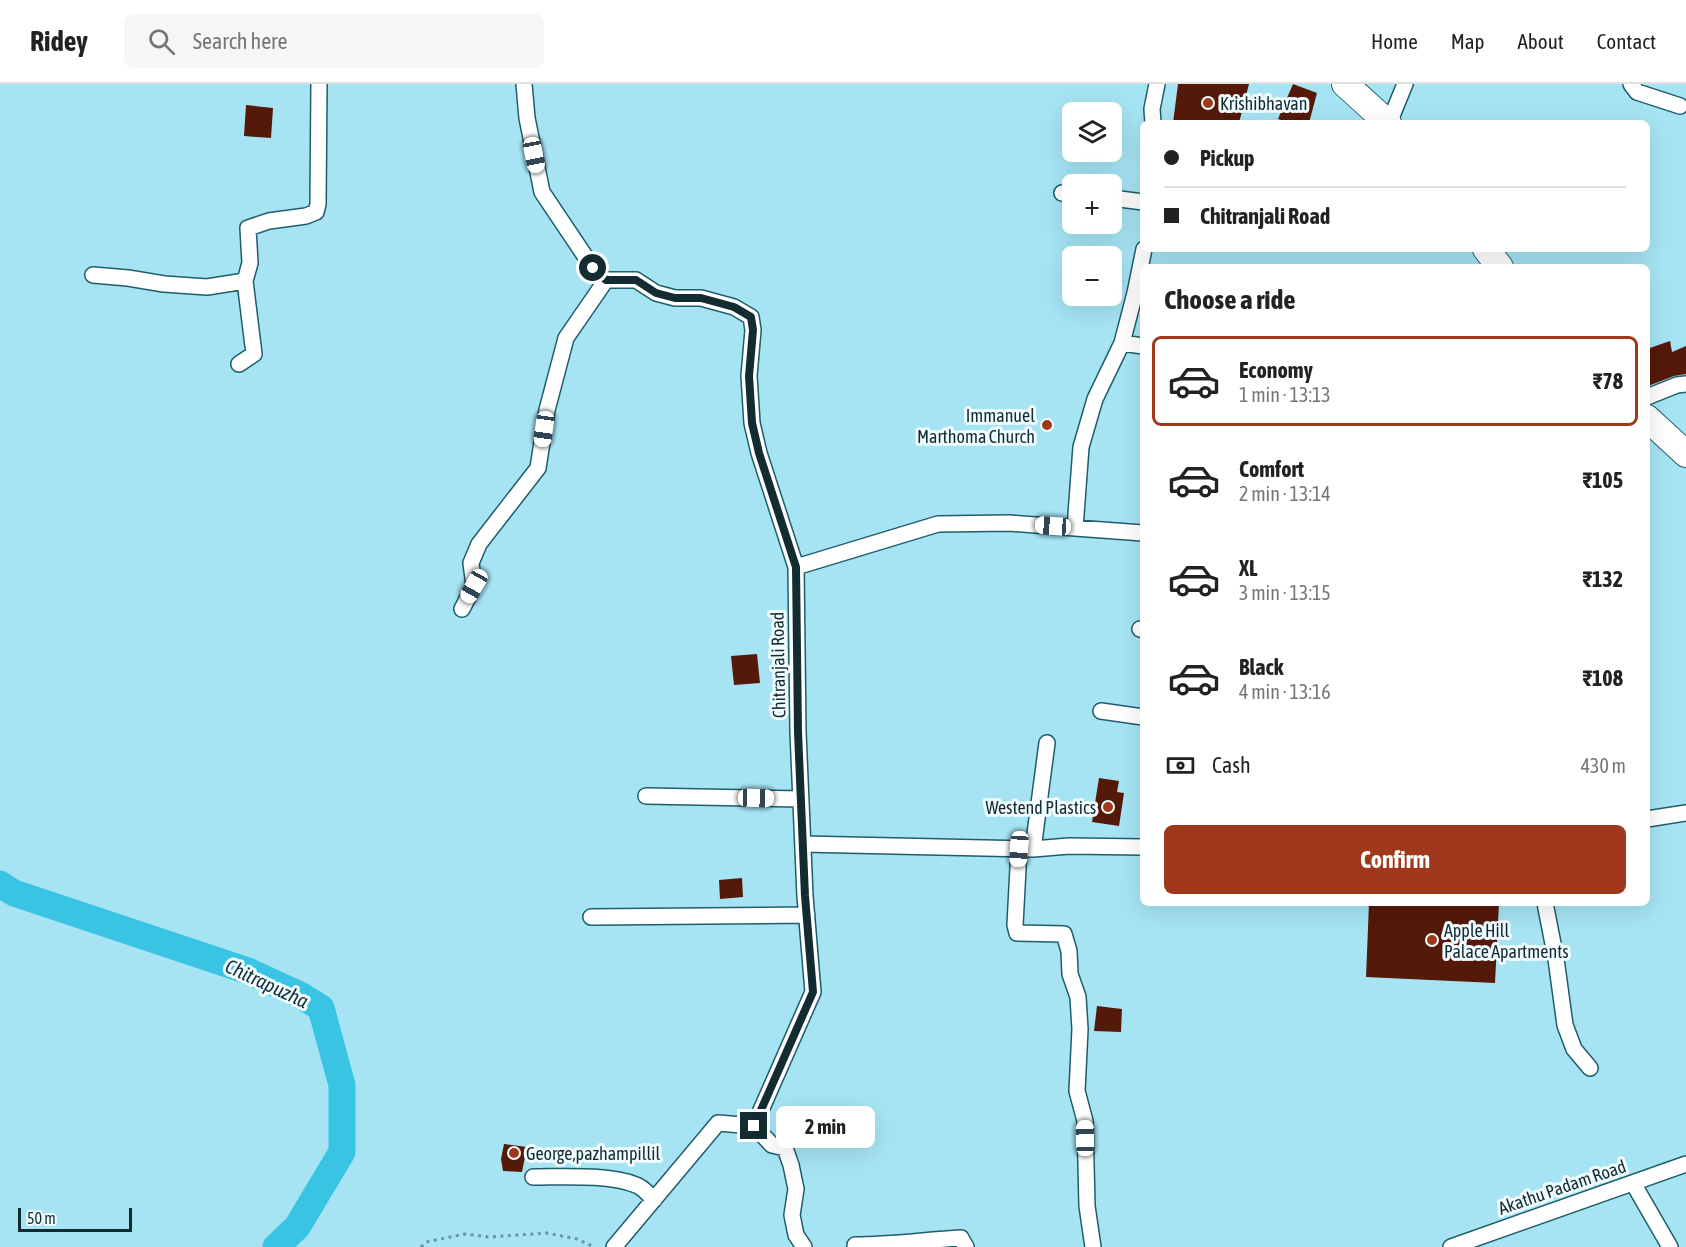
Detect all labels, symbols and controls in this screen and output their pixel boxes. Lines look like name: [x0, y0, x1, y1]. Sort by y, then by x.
search box: [124, 14, 544, 68]
text: Ridey: [30, 25, 88, 57]
icon: search: [145, 25, 178, 58]
text: Search here: [193, 28, 288, 54]
text: Home: [1371, 29, 1418, 53]
text: Map: [1451, 29, 1485, 53]
text: About: [1518, 29, 1564, 53]
text: Contact: [1597, 29, 1656, 53]
place label: Krishibhavan: [1220, 93, 1307, 114]
marker: Krishibhavan: [1201, 96, 1215, 110]
map controls: [1062, 102, 1122, 306]
button: layers: [1062, 102, 1122, 162]
car: [522, 136, 546, 174]
text: Pickup: [1200, 145, 1255, 171]
button: +: [1062, 174, 1122, 234]
text: Chitranjali Road: [1200, 203, 1330, 229]
button: −: [1062, 246, 1122, 306]
route start: [579, 254, 606, 281]
text: Choose a ride: [1164, 284, 1296, 315]
icon: car: [1167, 354, 1221, 408]
text: Economy: [1239, 357, 1313, 383]
text: ₹78: [1593, 368, 1623, 394]
text: 1 min · 13:13: [1239, 383, 1331, 406]
place label: Immanuel Marthoma Church: [917, 405, 1035, 447]
car: [533, 410, 555, 448]
marker: Immanuel Marthoma Church: [1040, 418, 1054, 432]
icon: car: [1167, 453, 1221, 507]
text: Comfort: [1239, 456, 1304, 482]
text: ₹105: [1583, 467, 1623, 493]
text: 2 min · 13:14: [1239, 482, 1331, 505]
car: [1034, 516, 1072, 536]
icon: car: [1167, 552, 1221, 606]
text: XL: [1239, 555, 1257, 581]
car: [457, 566, 491, 606]
text: ₹132: [1583, 566, 1623, 592]
text: 3 min · 13:15: [1239, 581, 1331, 604]
street label: Chitranjali Road: [767, 612, 789, 718]
icon: car: [1167, 651, 1221, 705]
text: Black: [1239, 654, 1283, 680]
text: ₹108: [1583, 665, 1623, 691]
text: 4 min · 13:16: [1239, 680, 1331, 703]
icon: cash: [1164, 749, 1197, 782]
text: Cash: [1212, 752, 1251, 778]
text: 430 m: [1581, 754, 1626, 777]
car: [738, 789, 774, 807]
place label: Westend Plastics: [985, 797, 1096, 818]
marker: Westend Plastics: [1101, 800, 1115, 814]
button: Confirm: [1164, 825, 1626, 894]
car: [1009, 830, 1029, 868]
place label: Apple Hill Palace Apartments: [1444, 920, 1569, 962]
marker: Apple Hill Palace Apartments: [1425, 933, 1439, 947]
water label: Chitrapuzha: [222, 954, 312, 1012]
callout: 2 min: [775, 1105, 874, 1147]
route end: [740, 1112, 767, 1139]
text: 2 min: [805, 1115, 846, 1138]
car: [1076, 1120, 1094, 1156]
place label: George,pazhampillil: [526, 1143, 660, 1164]
marker: George,pazhampillil: [507, 1146, 521, 1160]
street label: Akathu Padam Road: [1495, 1155, 1629, 1219]
scale bar: [18, 1205, 132, 1232]
text: 50 m: [27, 1209, 56, 1227]

